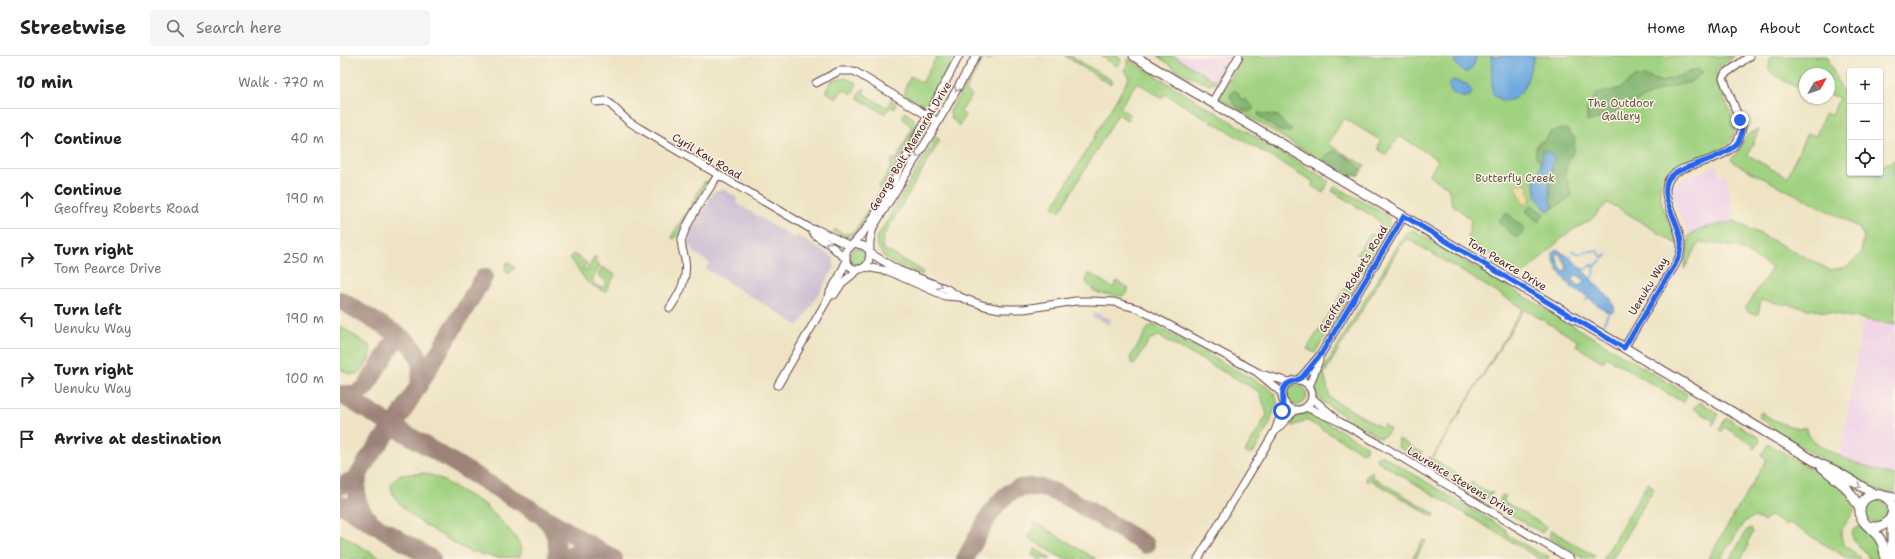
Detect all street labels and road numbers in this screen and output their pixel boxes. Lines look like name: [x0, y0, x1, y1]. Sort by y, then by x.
street label: George Bolt Memorial Drive: [866, 79, 955, 214]
street label: Cyril Kay Road: [669, 130, 744, 183]
street label: Geoffrey Roberts Road: [1315, 223, 1391, 336]
street label: Tom Pearce Drive: [1464, 235, 1550, 294]
street label: Uenuku Way: [1625, 254, 1672, 318]
street label: Laurence Stevens Drive: [1404, 443, 1517, 519]

